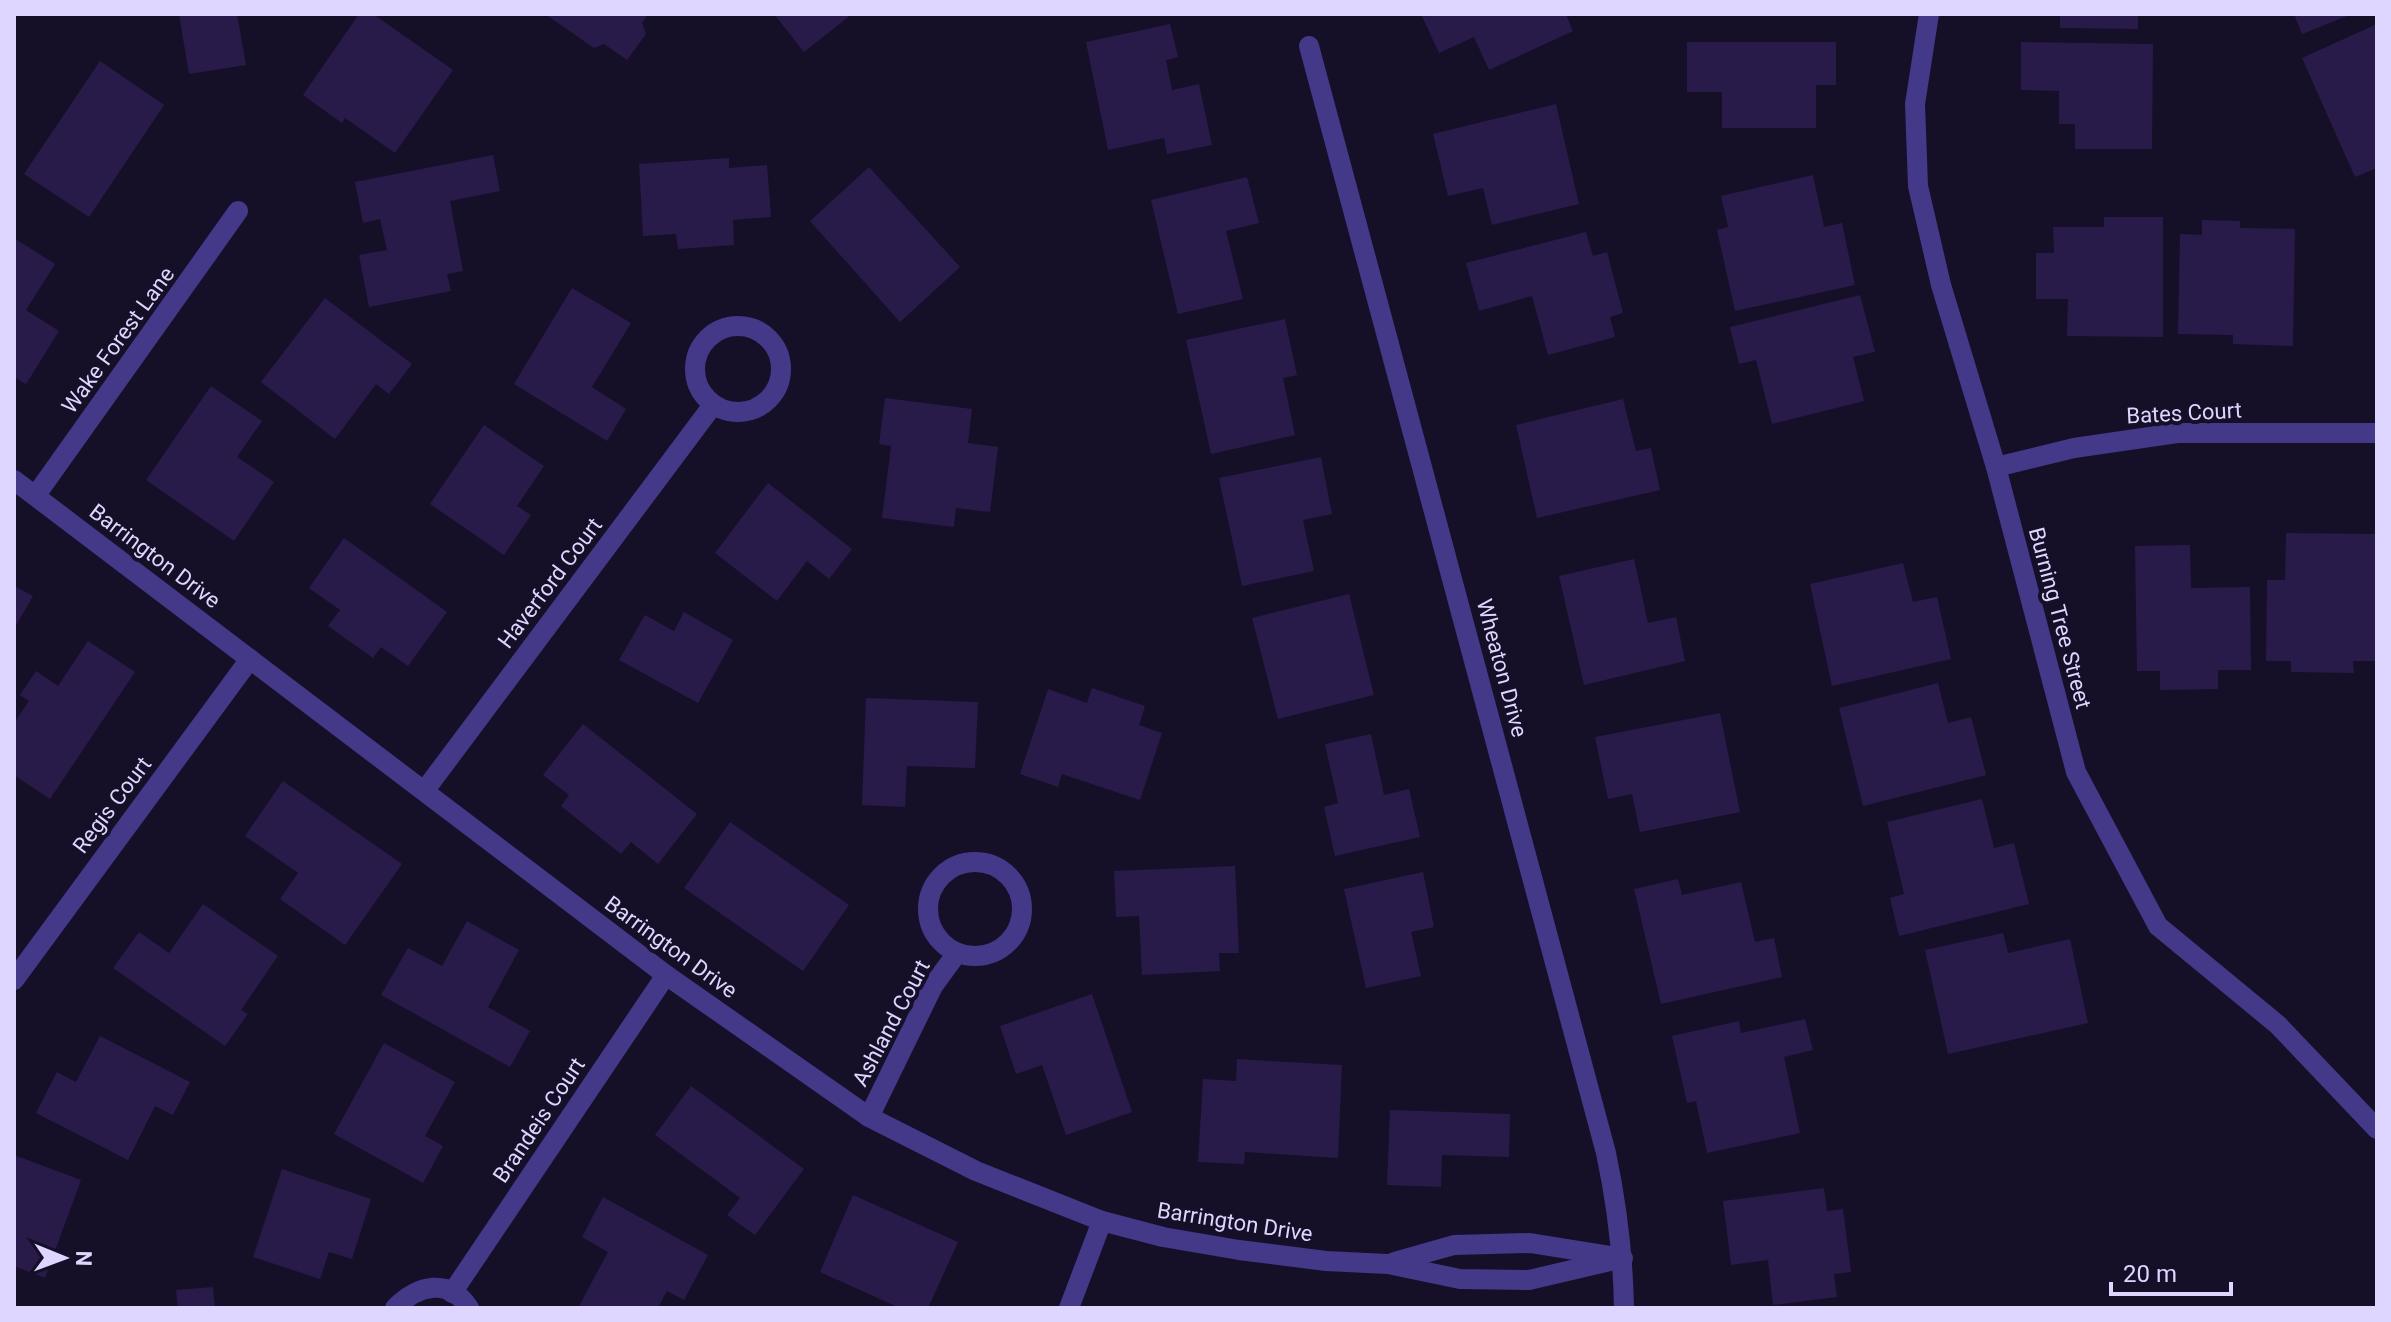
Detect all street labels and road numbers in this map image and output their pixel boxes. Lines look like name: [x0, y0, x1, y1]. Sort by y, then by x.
street label: Wake Forest Lane: [57, 262, 179, 418]
street label: Bates Court: [2126, 397, 2242, 429]
street label: Barrington Drive: [85, 499, 225, 613]
street label: Haverford Court: [493, 513, 607, 653]
street label: Burning Tree Street: [2024, 525, 2096, 711]
street label: Wheaton Drive: [1472, 596, 1532, 740]
street label: Regis Court: [68, 752, 156, 858]
street label: Barrington Drive: [600, 891, 742, 1003]
street label: Ashland Court: [847, 956, 935, 1090]
street label: Brandeis Court: [488, 1053, 590, 1187]
street label: Barrington Drive: [1156, 1197, 1314, 1247]

